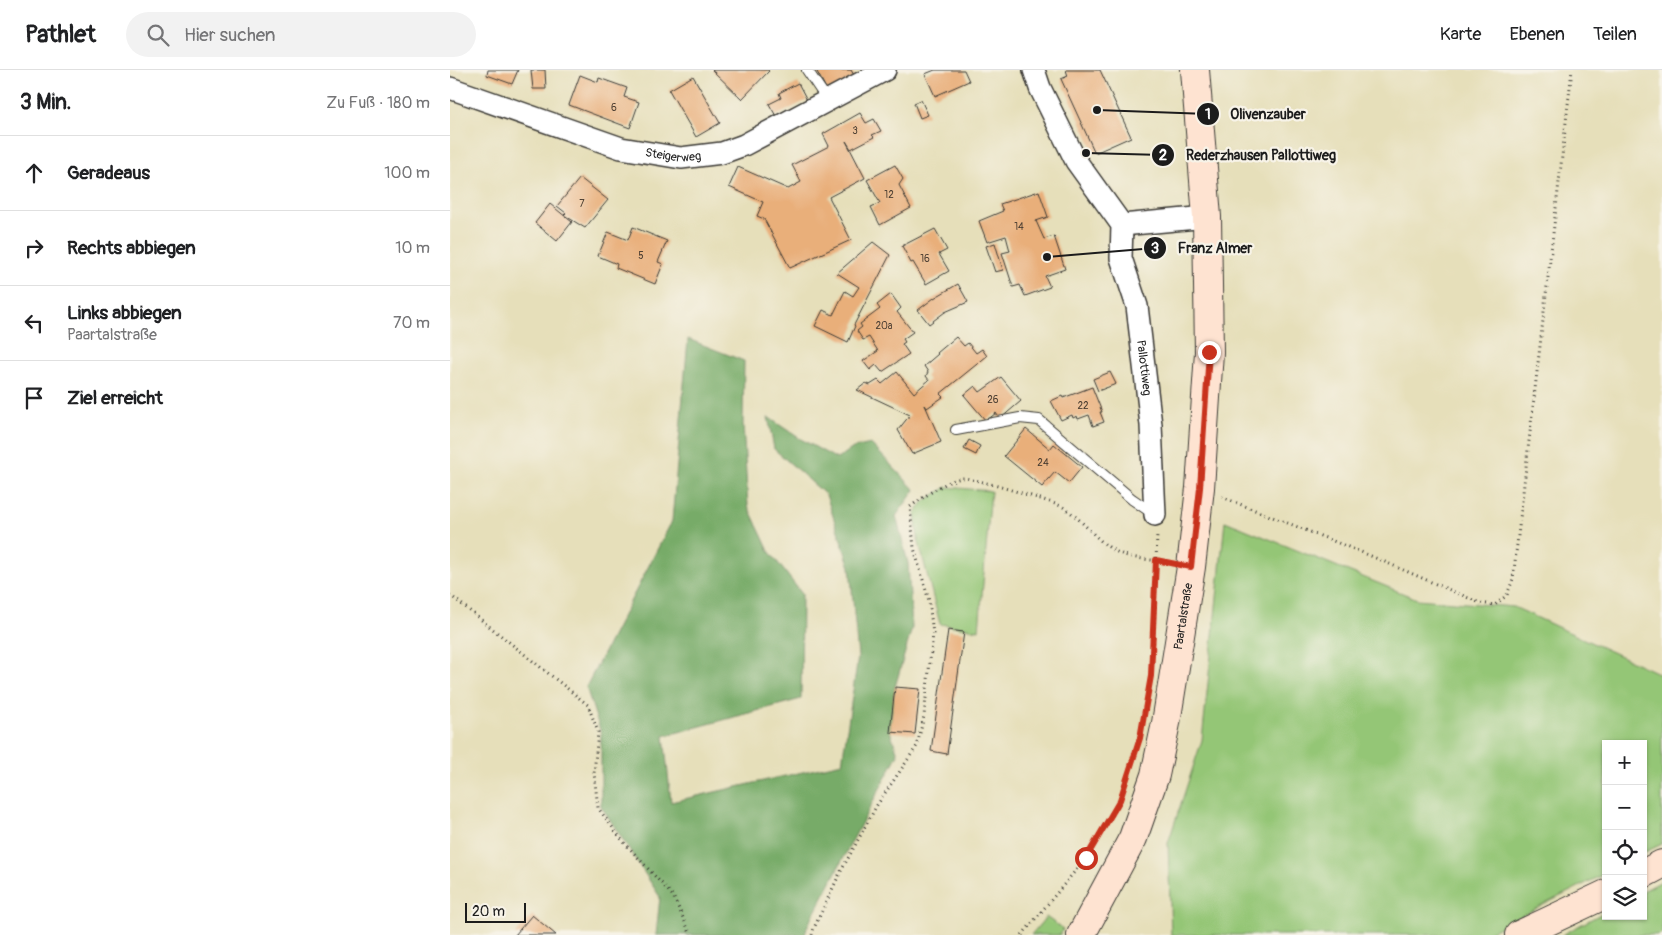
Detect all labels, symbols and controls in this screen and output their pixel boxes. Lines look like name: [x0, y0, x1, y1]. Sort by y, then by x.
search box: [126, 12, 476, 57]
text: Pathlet: [25, 20, 96, 49]
icon: search: [144, 21, 172, 49]
text: Hier suchen: [184, 23, 276, 47]
text: Karte: [1440, 23, 1481, 46]
text: Ebenen: [1509, 23, 1565, 46]
text: Teilen: [1593, 23, 1637, 46]
text: 3 Min.: [20, 89, 71, 116]
text: Zu Fuß · 180 m: [326, 93, 430, 113]
callout: Olivenzauber: [1196, 100, 1316, 129]
house number: 6: [611, 102, 617, 114]
text: 1: [1205, 105, 1211, 124]
text: Olivenzauber: [1230, 106, 1307, 123]
house number: 3: [852, 125, 858, 137]
callout: Rederzhausen Pallottiweg: [1151, 140, 1346, 169]
street label: Steigerweg: [644, 145, 702, 166]
text: 2: [1159, 146, 1167, 165]
text: Rederzhausen Pallottiweg: [1186, 147, 1336, 164]
icon: ahead: [20, 159, 48, 187]
text: Geradeaus: [67, 161, 150, 185]
text: 100 m: [384, 163, 430, 183]
house number: 12: [884, 189, 894, 201]
house number: 7: [579, 198, 585, 210]
house number: 14: [1014, 221, 1024, 233]
icon: right: [20, 234, 48, 262]
callout: Franz Almer: [1143, 234, 1262, 263]
text: Rechts abbiegen: [67, 236, 196, 260]
text: 10 m: [395, 238, 430, 258]
text: 3: [1151, 239, 1159, 258]
text: Franz Almer: [1178, 240, 1253, 257]
house number: 5: [638, 250, 644, 262]
house number: 16: [920, 253, 930, 265]
text: Links abbiegen: [67, 301, 182, 325]
icon: left: [20, 309, 48, 337]
text: 70 m: [393, 313, 430, 333]
house number: 20a: [875, 320, 893, 332]
text: Paartalstraße: [67, 325, 157, 345]
street label: Pallottiweg: [1133, 339, 1154, 396]
route end: [1198, 341, 1221, 364]
icon: arrive: [20, 384, 48, 412]
text: Ziel erreicht: [67, 386, 163, 410]
house number: 26: [987, 394, 999, 406]
house number: 22: [1077, 400, 1089, 412]
house number: 24: [1037, 457, 1049, 469]
street label: Paartalstraße: [1171, 582, 1196, 651]
map controls: [1602, 740, 1647, 920]
button: +: [1602, 740, 1647, 785]
button: −: [1602, 785, 1647, 830]
button: locate: [1602, 830, 1647, 875]
route start: [1075, 847, 1098, 870]
button: layers: [1602, 875, 1647, 920]
scale bar: [465, 900, 526, 923]
text: 20 m: [472, 903, 505, 920]

